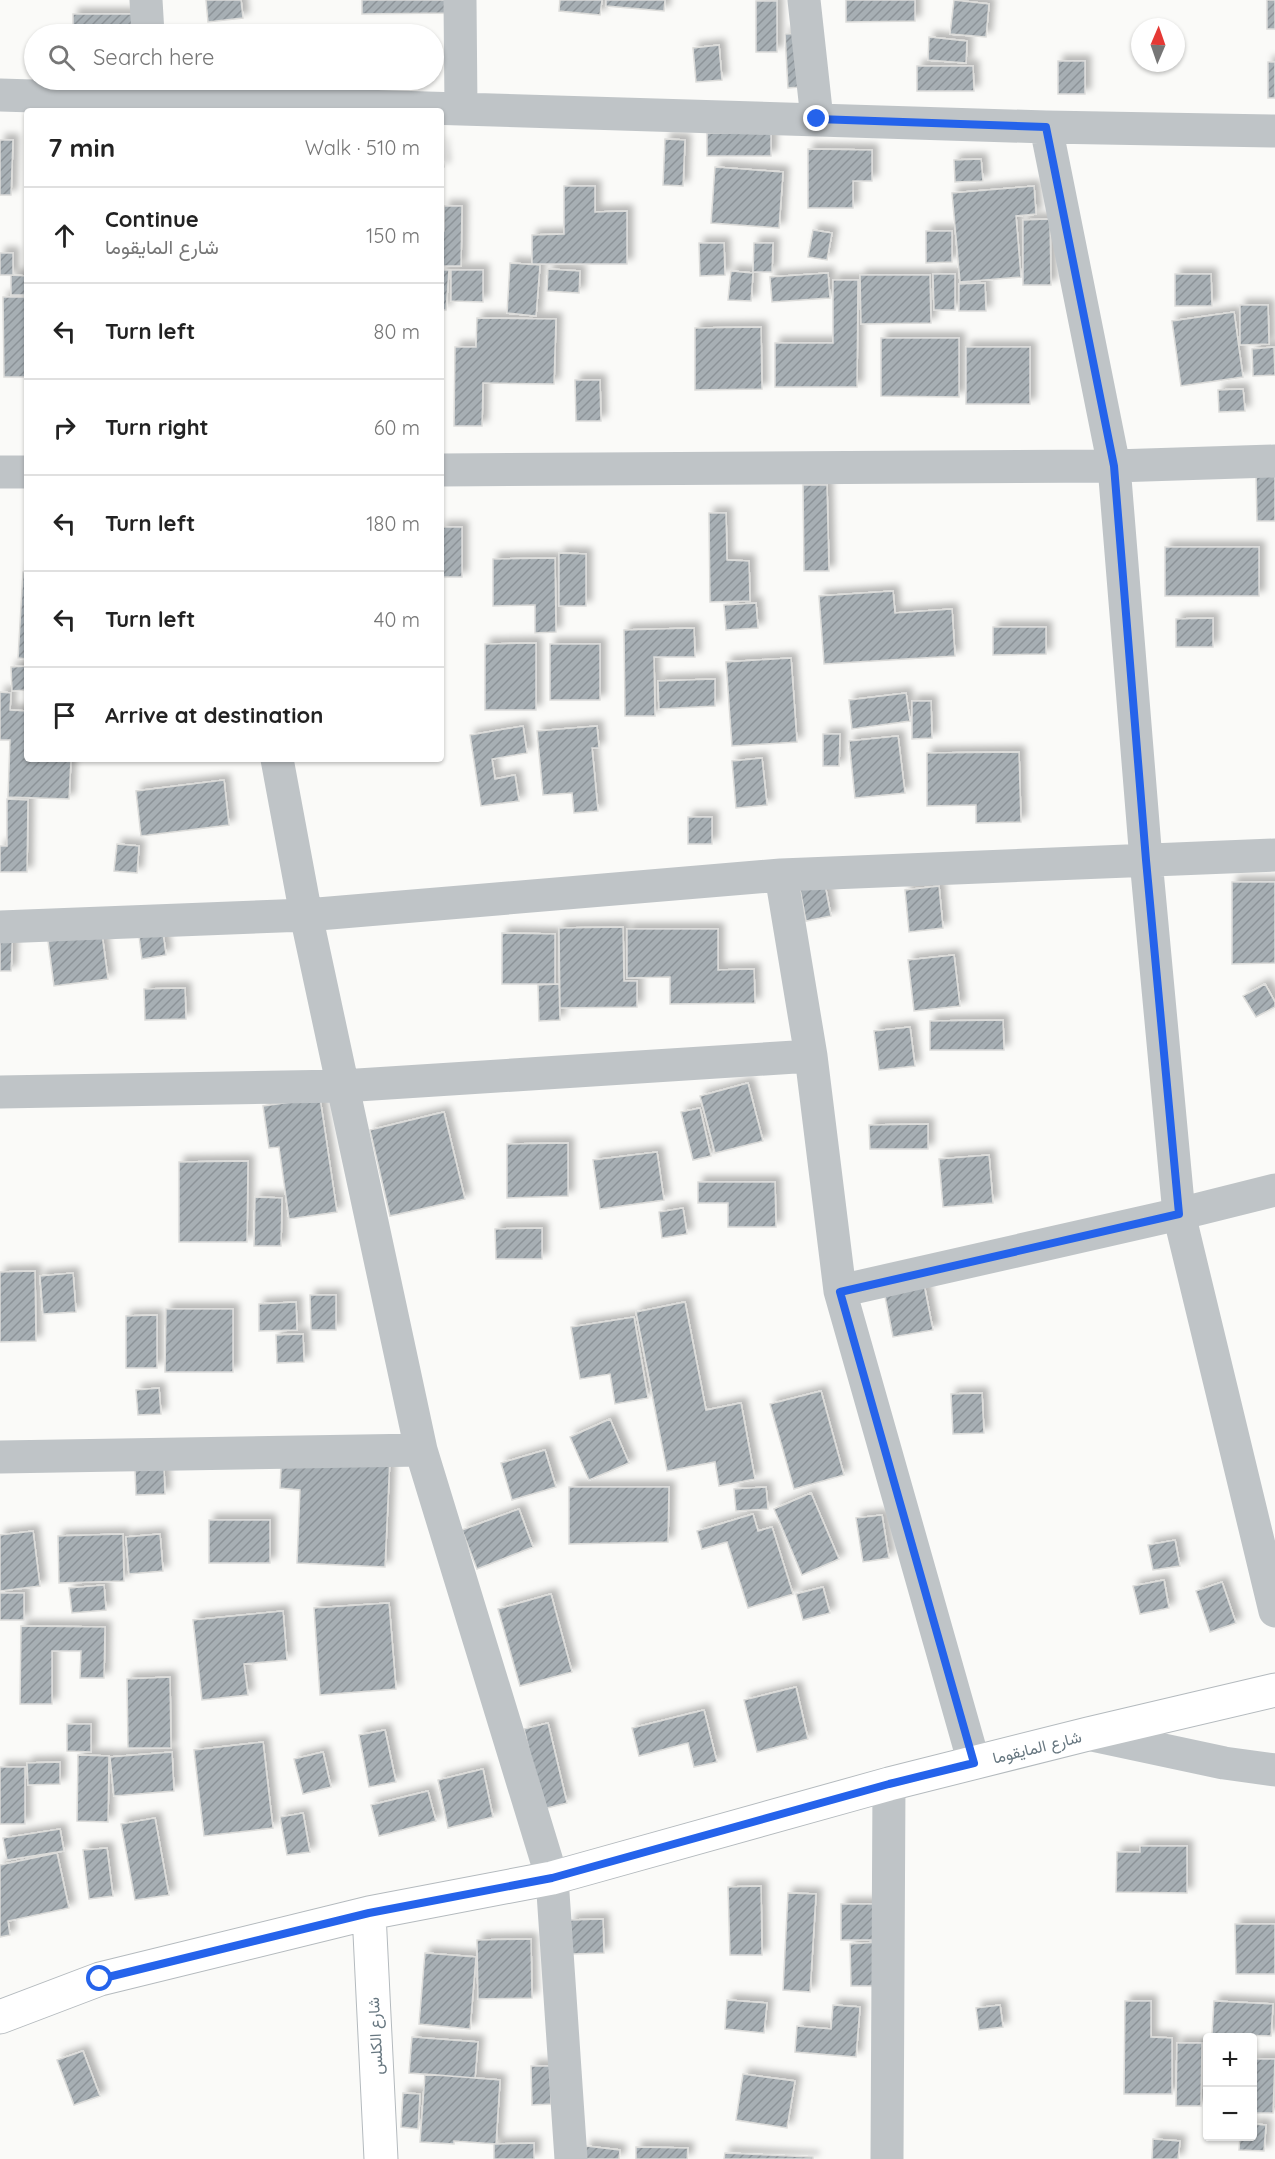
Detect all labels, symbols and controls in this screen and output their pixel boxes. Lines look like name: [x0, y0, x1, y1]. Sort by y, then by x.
north arrow: [1131, 18, 1185, 72]
search box: [24, 24, 444, 90]
icon: search: [45, 41, 78, 74]
text: Search here: [93, 43, 214, 71]
route end: [803, 105, 829, 131]
text: 7 min: [48, 131, 115, 164]
text: Walk · 510 m: [305, 135, 420, 160]
text: Continue: [105, 205, 199, 233]
icon: ahead: [48, 219, 81, 252]
text: 150 m: [366, 223, 420, 248]
text: شارع المايقوما: [105, 234, 219, 259]
icon: left: [48, 315, 81, 348]
text: Turn left: [105, 317, 195, 345]
text: 80 m: [374, 319, 420, 344]
icon: right: [48, 411, 81, 444]
text: Turn right: [105, 413, 209, 441]
text: 60 m: [374, 415, 420, 440]
icon: left: [48, 507, 81, 540]
text: Turn left: [105, 509, 195, 537]
text: 180 m: [366, 511, 420, 536]
icon: left: [48, 603, 81, 636]
text: Turn left: [105, 605, 195, 633]
text: 40 m: [374, 607, 420, 632]
icon: arrive: [48, 699, 81, 732]
text: Arrive at destination: [105, 701, 323, 729]
street label: شارع المايقوما: [990, 1726, 1084, 1770]
route start: [86, 1965, 112, 1991]
street label: شارع الكلس: [363, 1996, 389, 2075]
map controls: [1203, 2033, 1257, 2141]
button: +: [1203, 2033, 1257, 2087]
button: −: [1203, 2087, 1257, 2141]

